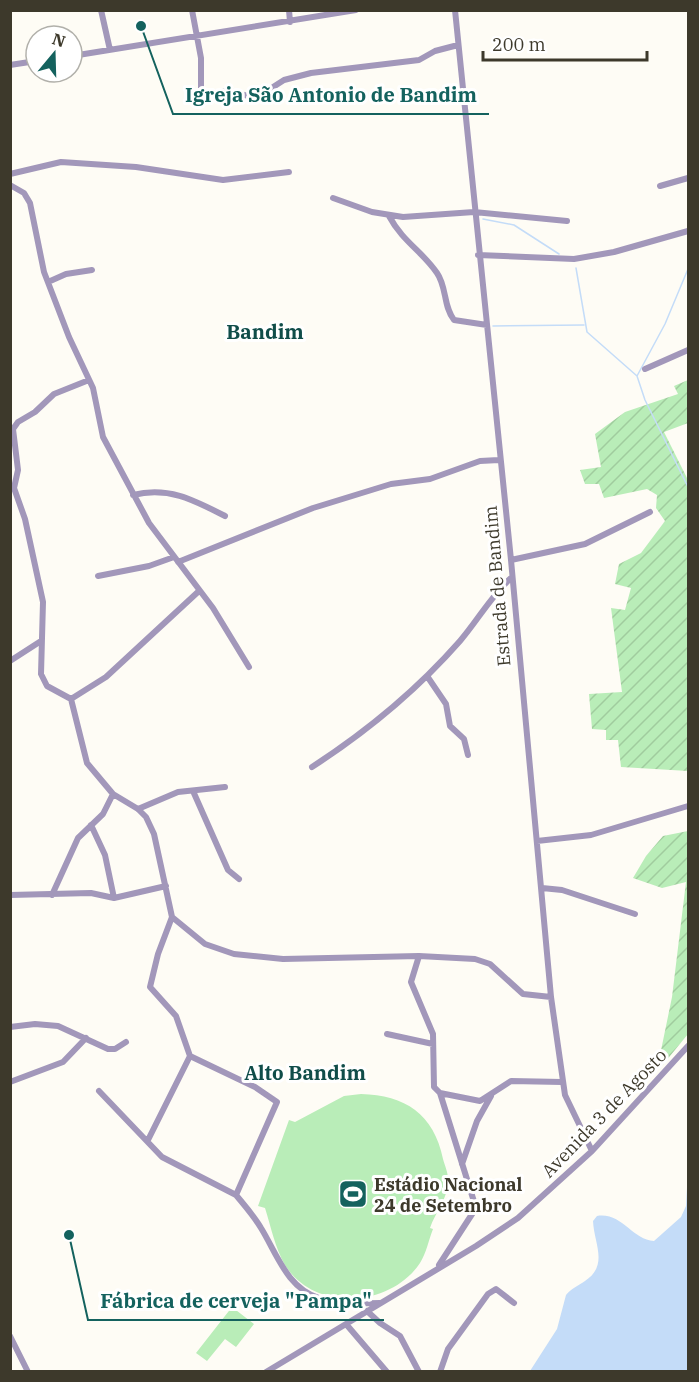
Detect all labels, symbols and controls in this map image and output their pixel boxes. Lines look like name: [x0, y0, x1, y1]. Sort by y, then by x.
north arrow: [24, 24, 84, 84]
scale bar: [483, 24, 646, 62]
text: N: [50, 28, 68, 51]
text: 200 m: [492, 33, 546, 56]
callout: Igreja São Antonio de Bandim: [173, 76, 489, 114]
text: Igreja São Antonio de Bandim: [185, 81, 477, 108]
district label: Bandim: [226, 318, 304, 345]
street label: Estrada de Bandim: [479, 505, 515, 667]
street label: Avenida 3 de Agosto: [537, 1044, 671, 1182]
district label: Alto Bandim: [244, 1059, 366, 1086]
place label: Estádio Nacional 24 de Setembro: [374, 1173, 523, 1217]
sports icon: Estádio Nacional 24 de Setembro: [337, 1178, 369, 1210]
callout: Fábrica de cerveja "Pampa": [88, 1282, 384, 1320]
text: Fábrica de cerveja "Pampa": [100, 1287, 372, 1314]

